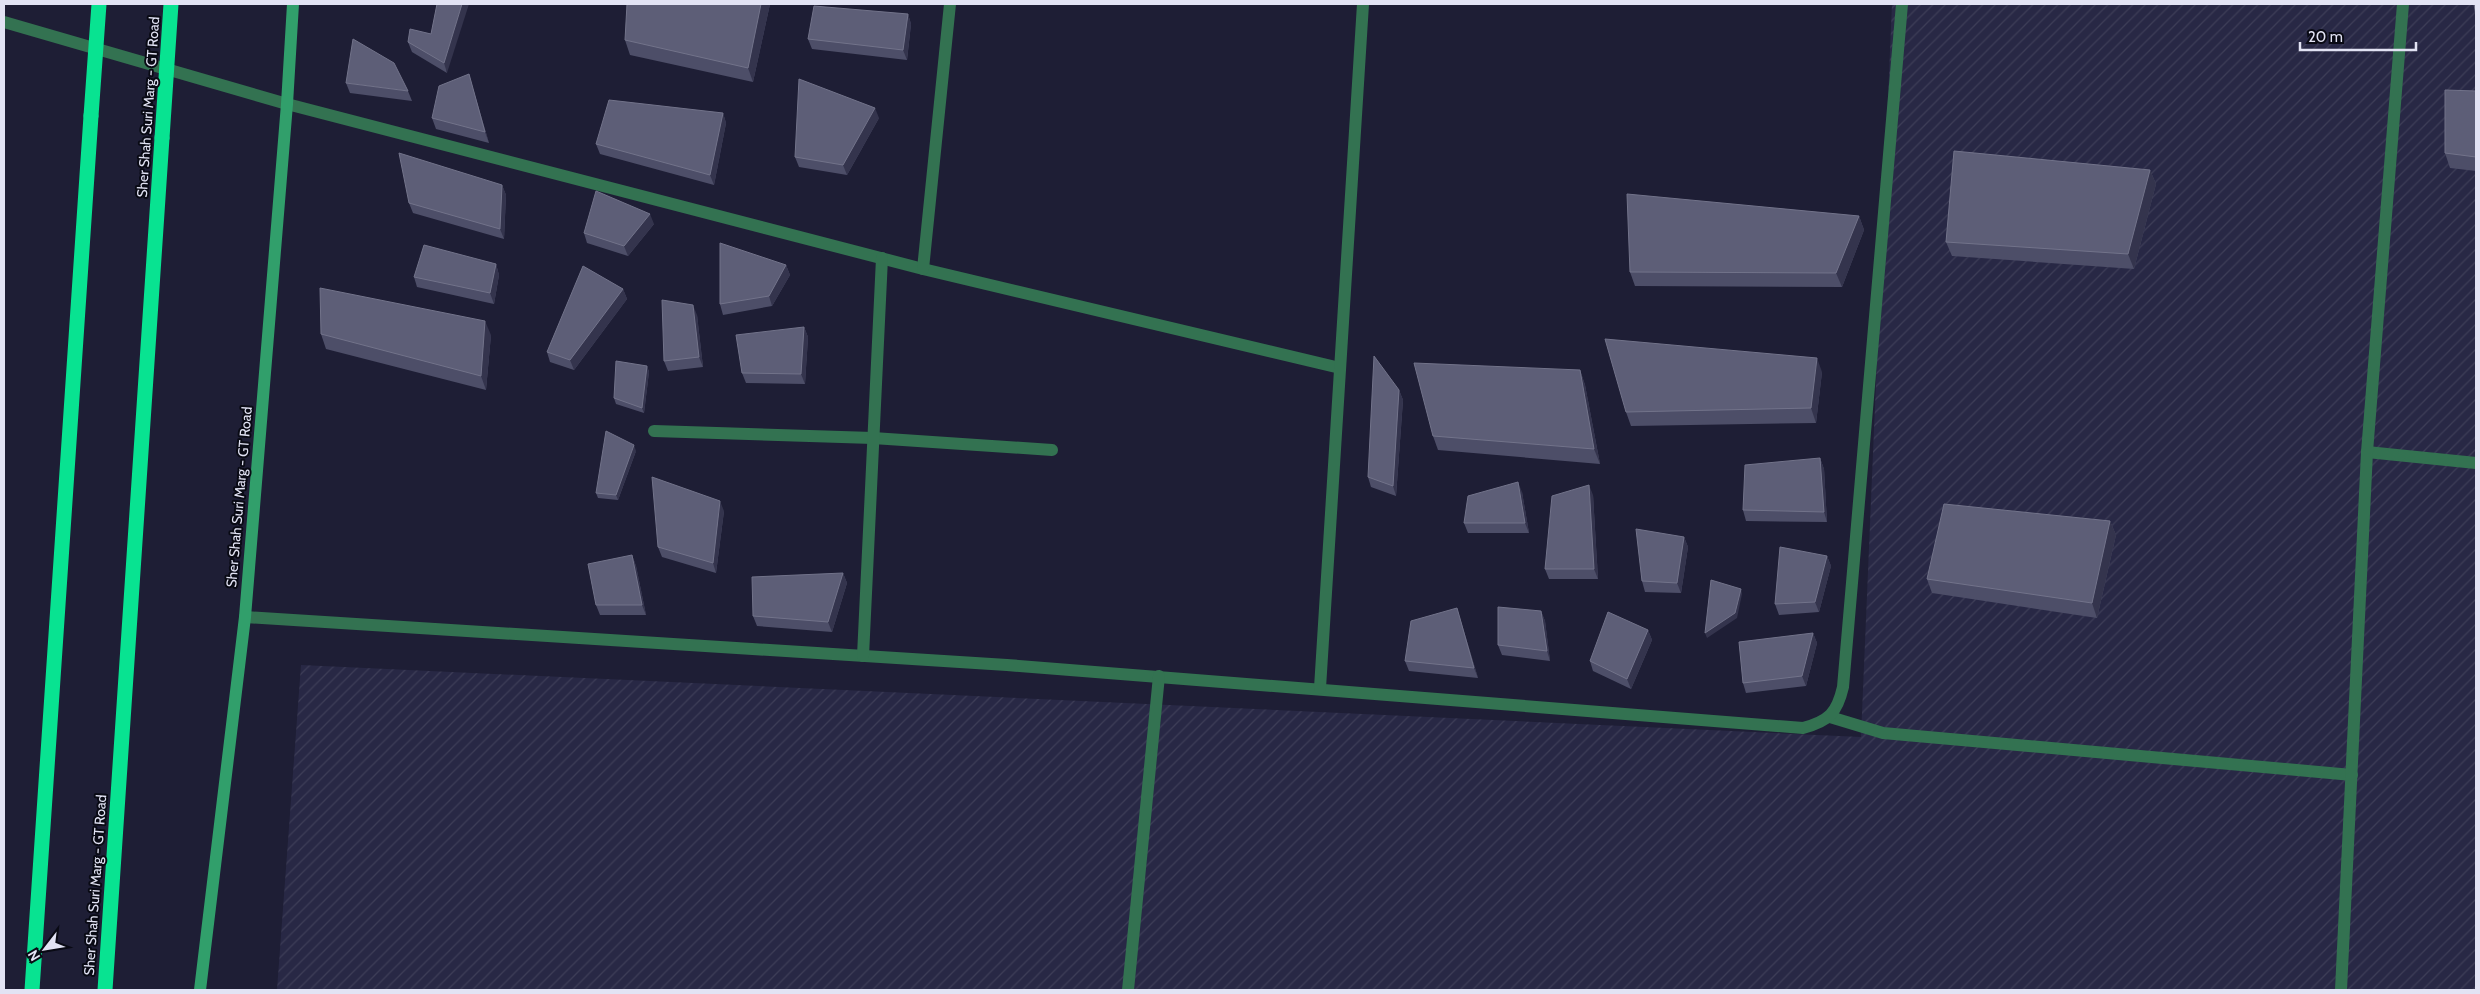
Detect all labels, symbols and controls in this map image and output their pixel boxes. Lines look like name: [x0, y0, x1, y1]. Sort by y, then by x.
street label: Sher Shah Suri Marg - GT Road: [133, 16, 163, 198]
scale bar: [2300, 20, 2416, 52]
text: 20 m: [2308, 28, 2343, 46]
street label: Sher Shah Suri Marg - GT Road: [222, 406, 256, 588]
street label: Sher Shah Suri Marg - GT Road: [80, 794, 110, 976]
north arrow: [20, 924, 70, 974]
text: N: [24, 947, 44, 965]

